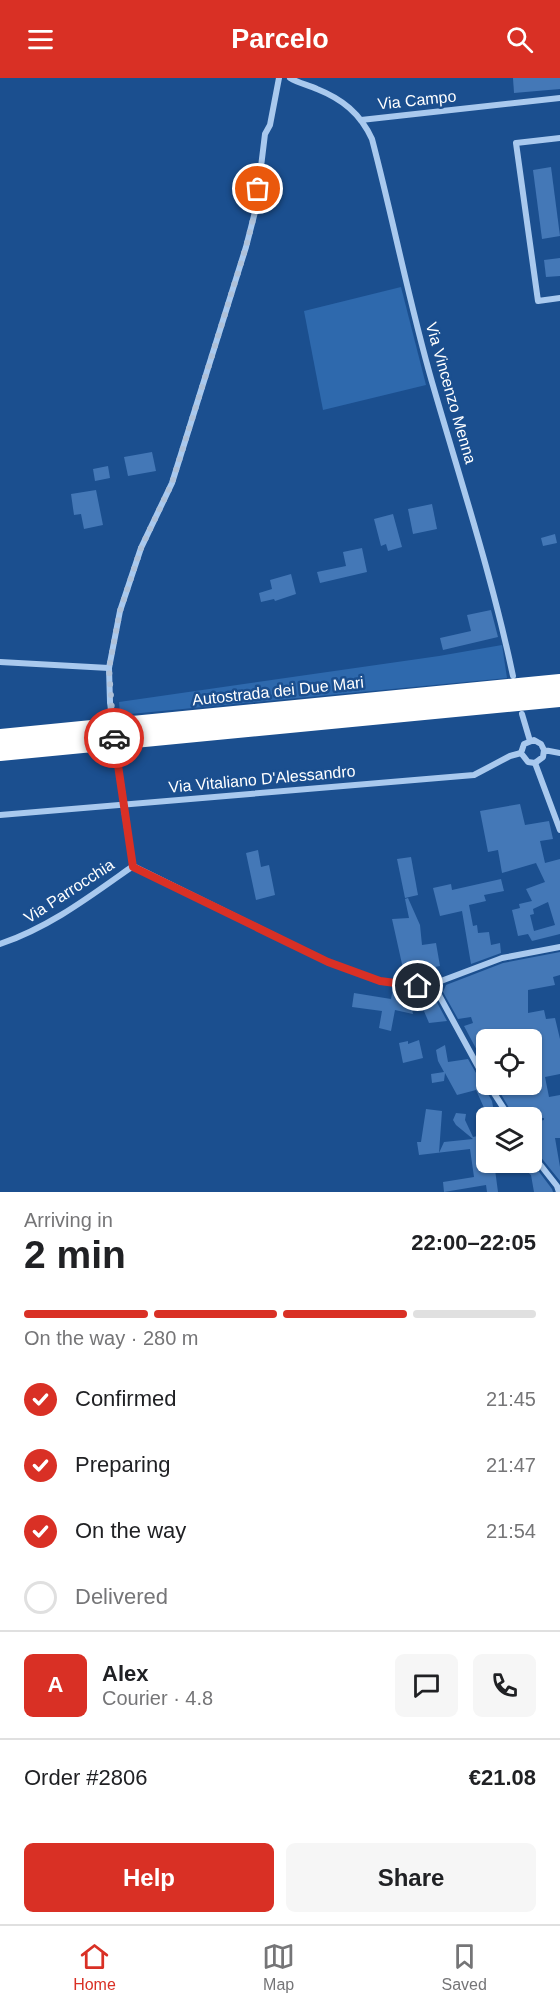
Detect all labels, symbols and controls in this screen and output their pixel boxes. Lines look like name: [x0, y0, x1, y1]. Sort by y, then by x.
icon: menu: [24, 23, 57, 56]
icon: search: [503, 23, 536, 56]
text: Parcelo: [231, 24, 329, 54]
street label: Via Campo: [377, 87, 457, 113]
pin: [232, 163, 283, 214]
icon: bag: [241, 172, 274, 205]
street label: Via Vincenzo Menna: [423, 320, 479, 466]
street label: Autostrada dei Due Mari: [191, 674, 365, 708]
courier: [84, 708, 144, 768]
icon: car: [98, 722, 131, 755]
street label: Via Vitaliano D'Alessandro: [168, 762, 356, 796]
street label: Via Parrocchia: [21, 856, 117, 926]
pin: [392, 960, 443, 1011]
icon: home: [401, 969, 434, 1002]
map controls: [476, 1029, 542, 1173]
button: locate: [476, 1029, 542, 1095]
button: layers: [476, 1107, 542, 1173]
text: Arriving in: [24, 1209, 113, 1231]
text: 22:00–22:05: [411, 1230, 536, 1255]
text: 2 min: [24, 1233, 126, 1276]
text: On the way · 280 m: [24, 1327, 199, 1349]
icon: check: [24, 1383, 57, 1416]
text: Confirmed: [75, 1386, 176, 1411]
text: 21:45: [486, 1388, 536, 1410]
icon: check: [24, 1449, 57, 1482]
text: Preparing: [75, 1452, 170, 1477]
text: 21:47: [486, 1454, 536, 1476]
icon: check: [24, 1515, 57, 1548]
text: On the way: [75, 1518, 186, 1543]
text: 21:54: [486, 1520, 536, 1542]
text: Delivered: [75, 1584, 168, 1609]
button: chat: [395, 1654, 458, 1717]
button: phone: [473, 1654, 536, 1717]
text: Alex: [102, 1661, 148, 1686]
text: A: [48, 1672, 63, 1697]
text: Courier · 4.8: [102, 1687, 213, 1709]
text: Order #2806: [24, 1765, 148, 1790]
text: €21.08: [469, 1765, 536, 1790]
button: Help: [24, 1843, 274, 1912]
button: Share: [286, 1843, 536, 1912]
tab: Home: [73, 1940, 116, 1994]
tab: Map: [262, 1940, 295, 1994]
tab: Saved: [441, 1940, 487, 1994]

